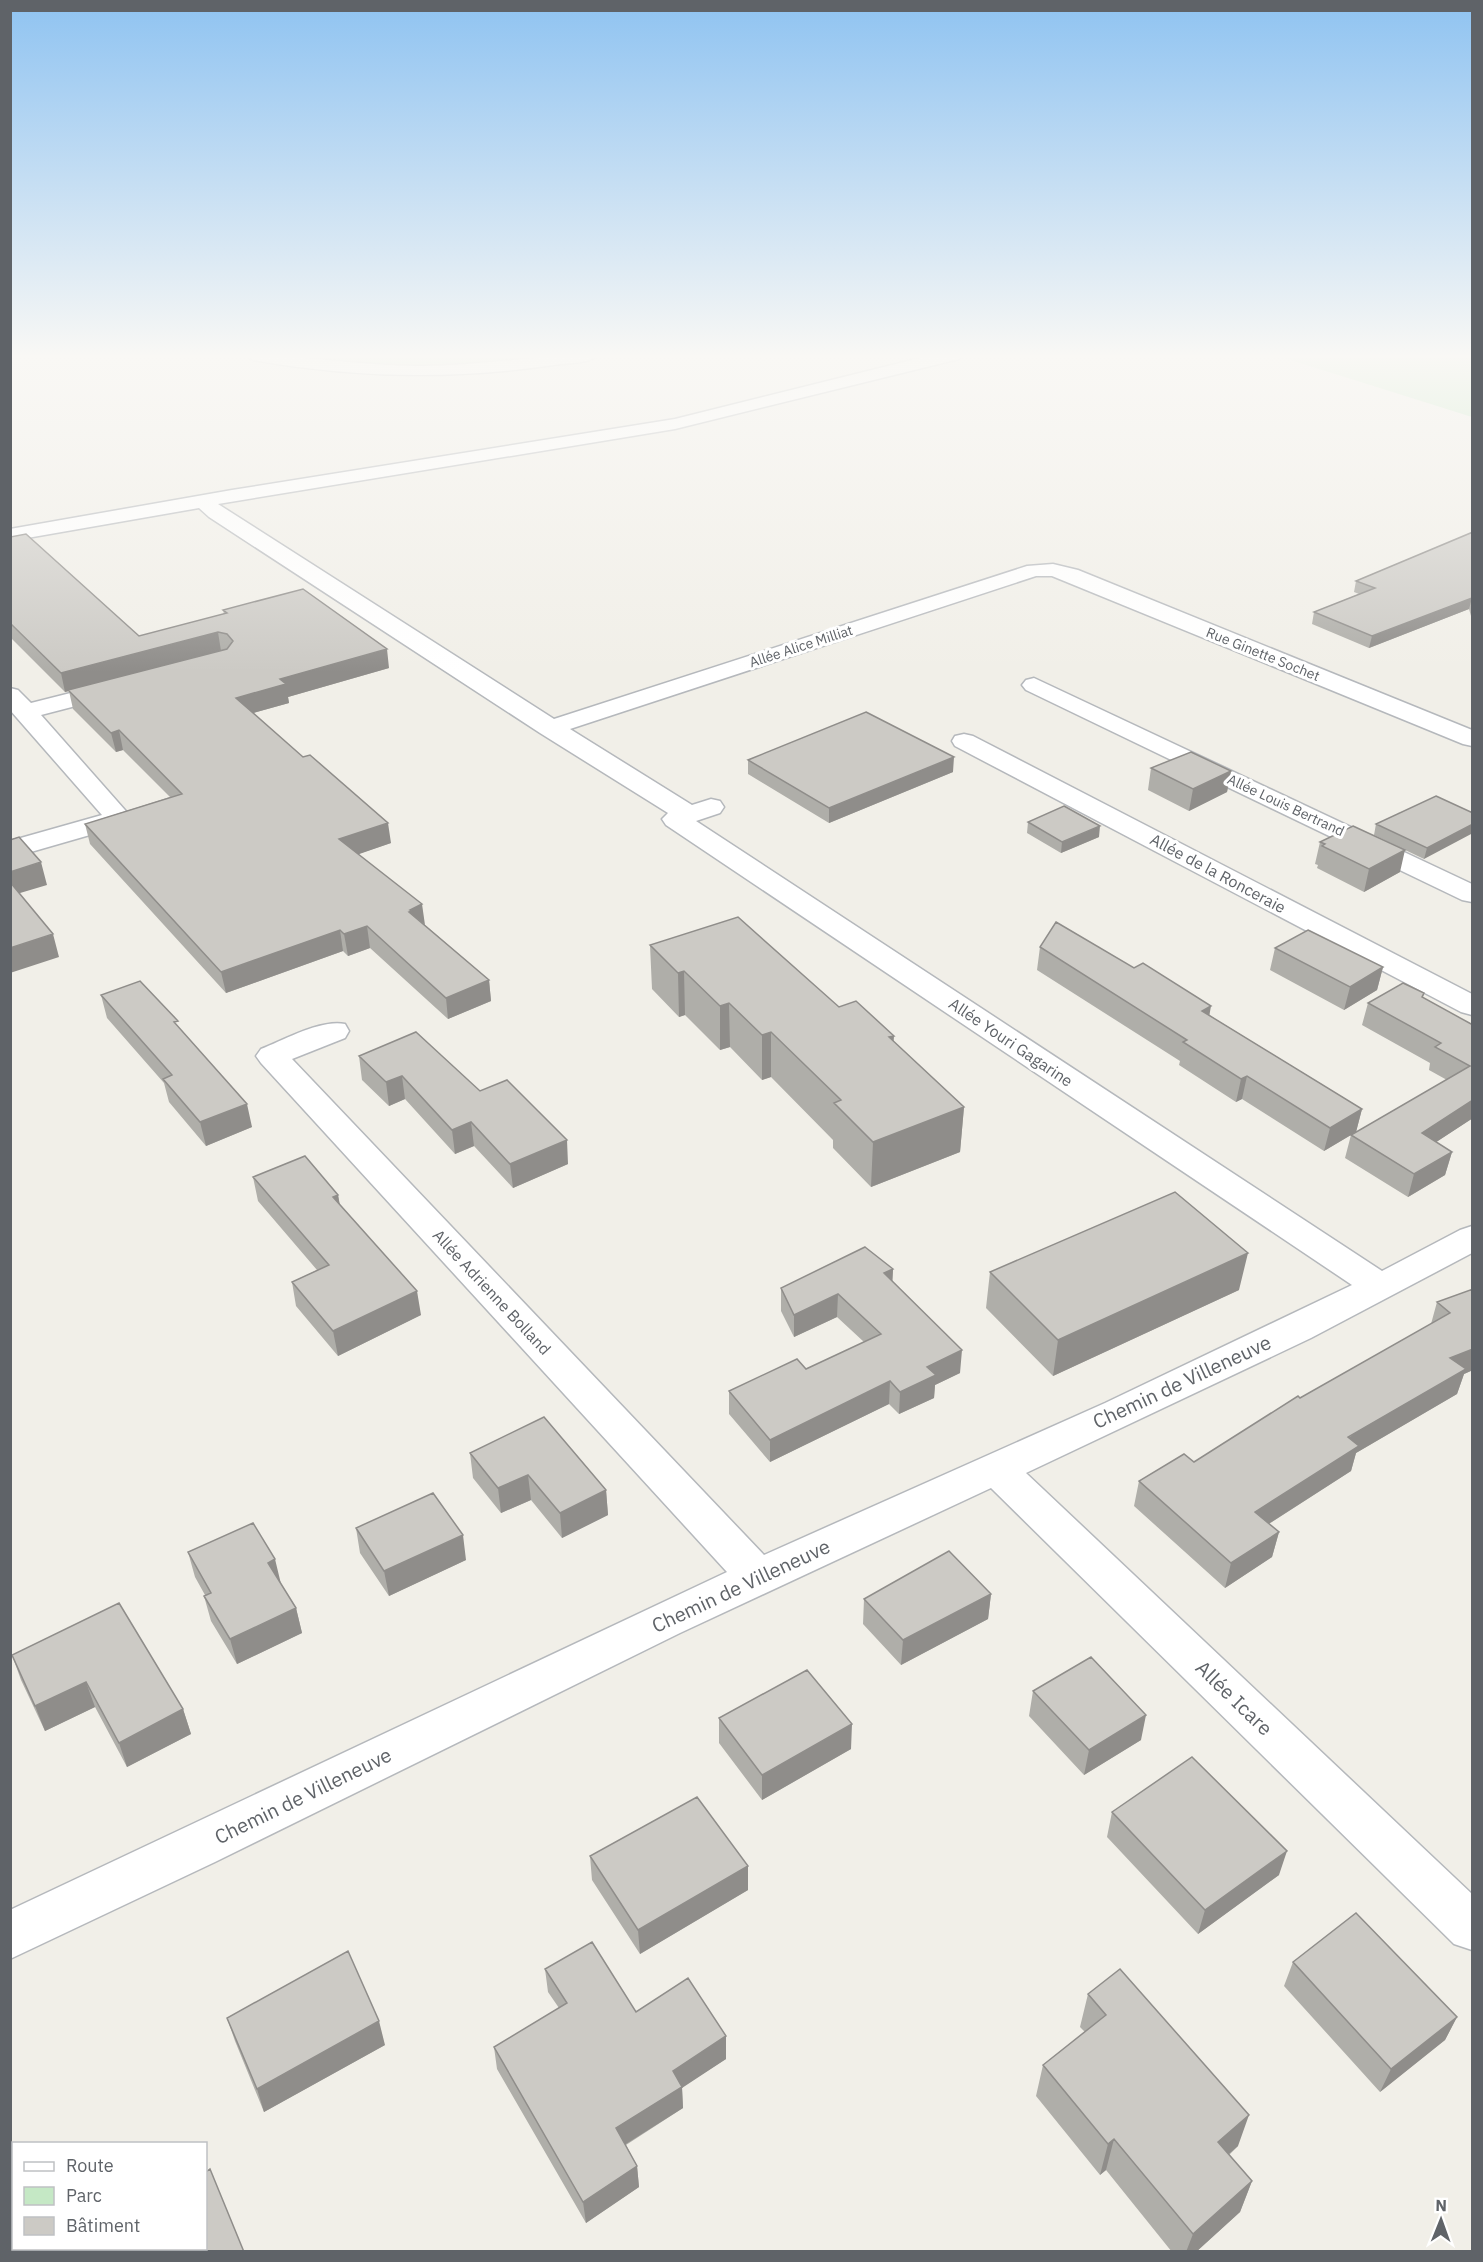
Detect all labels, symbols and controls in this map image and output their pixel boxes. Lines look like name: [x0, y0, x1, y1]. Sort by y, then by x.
street label: Allée Alice Milliat: [747, 621, 855, 671]
street label: Rue Ginette Sochet: [1204, 623, 1323, 685]
street label: Allée Louis Bertrand: [1225, 770, 1347, 840]
street label: Allée de la Ronceraie: [1147, 829, 1289, 917]
street label: Allée Youri Gagarine: [945, 993, 1077, 1091]
street label: Allée Adrienne Bolland: [429, 1225, 555, 1359]
street label: Chemin de Villeneuve: [1088, 1328, 1275, 1435]
street label: Chemin de Villeneuve: [647, 1532, 834, 1639]
street label: Allée Icare: [1190, 1654, 1279, 1741]
street label: Chemin de Villeneuve: [210, 1741, 396, 1850]
legend: [12, 2142, 207, 2250]
text: Route: [66, 2154, 114, 2177]
text: Parc: [66, 2184, 102, 2207]
north arrow: [1411, 2190, 1471, 2250]
text: N: [1435, 2195, 1447, 2215]
text: Bâtiment: [66, 2214, 140, 2237]

